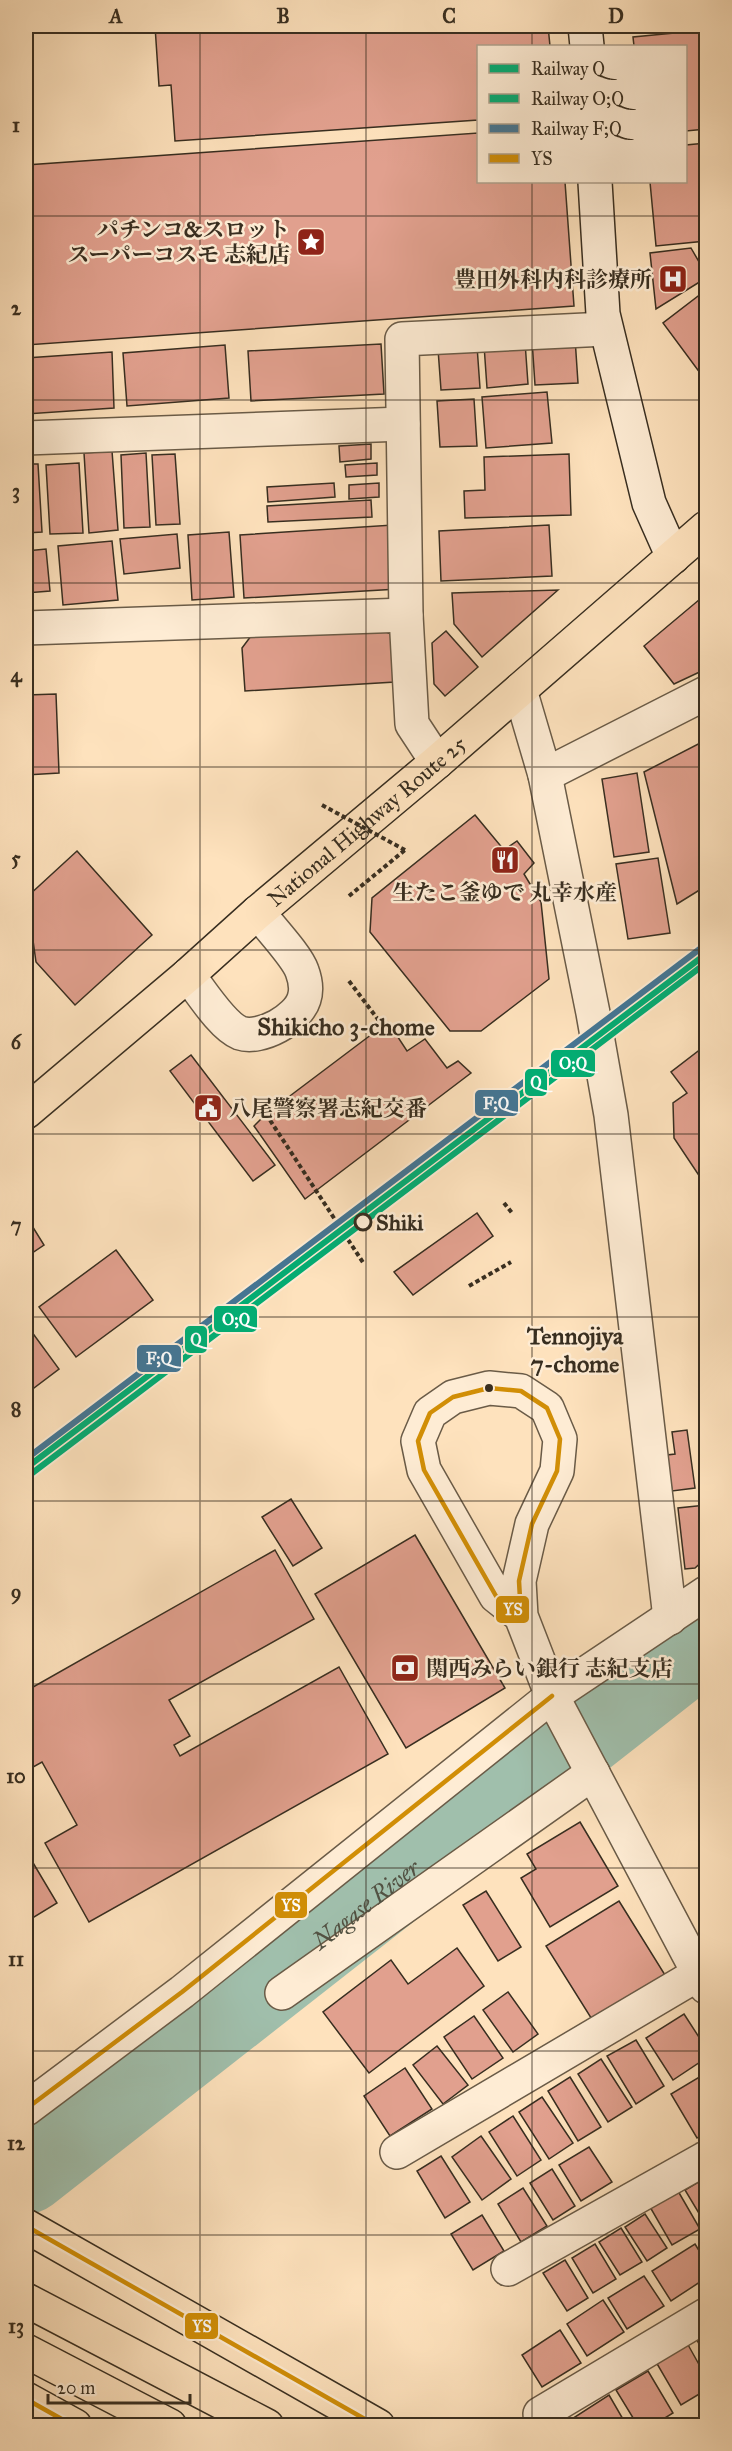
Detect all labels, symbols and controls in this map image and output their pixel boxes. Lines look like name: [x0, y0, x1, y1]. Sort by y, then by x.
text: A: [107, 4, 123, 28]
text: B: [276, 4, 290, 28]
text: C: [442, 4, 456, 28]
text: D: [608, 4, 624, 28]
legend: [477, 45, 687, 183]
text: Railway Q: [531, 58, 617, 80]
text: Railway O;Q: [531, 88, 636, 110]
text: 1: [12, 113, 20, 137]
text: Railway F;Q: [531, 118, 634, 140]
text: YS: [531, 148, 553, 170]
place label: パチンコ&スロット スーパーコスモ 志紀店: [67, 216, 290, 268]
place icon: パチンコ&スロット スーパーコスモ 志紀店: [295, 226, 327, 258]
hospital icon: 豊田外科内科診療所: [657, 263, 689, 295]
place label: 豊田外科内科診療所: [454, 266, 652, 293]
text: 2: [11, 296, 22, 320]
text: 3: [12, 479, 20, 504]
text: 4: [10, 663, 22, 688]
street label: National Highway Route 25: [262, 730, 471, 912]
restaurant icon: 生たこ釜ゆで 丸幸水産: [489, 844, 521, 876]
text: 5: [11, 846, 21, 870]
place label: 生たこ釜ゆで 丸幸水産: [393, 879, 617, 906]
district label: Shikicho 3-chome: [257, 1012, 435, 1042]
text: 6: [11, 1030, 23, 1054]
line badge: O;Q: [550, 1049, 596, 1078]
text: O;Q: [559, 1054, 599, 1074]
line badge: Q: [524, 1068, 548, 1097]
text: Q: [530, 1073, 553, 1093]
line badge: F;Q: [474, 1089, 519, 1117]
public building icon: 八尾警察署志紀交番: [192, 1092, 224, 1124]
text: F;Q: [483, 1094, 521, 1114]
place label: 八尾警察署志紀交番: [229, 1095, 427, 1122]
place label: Shiki: [376, 1209, 424, 1236]
text: 7: [11, 1213, 22, 1237]
marker: Shiki: [354, 1213, 372, 1231]
line badge: O;Q: [213, 1305, 258, 1333]
text: O;Q: [222, 1310, 262, 1330]
district label: Tennojiya 7-chome: [526, 1321, 624, 1379]
line badge: Q: [184, 1325, 208, 1354]
text: Q: [190, 1330, 213, 1350]
line badge: F;Q: [136, 1344, 182, 1373]
text: F;Q: [146, 1349, 184, 1369]
unlabelled marker: [483, 1382, 495, 1394]
text: 8: [11, 1397, 21, 1421]
text: 9: [11, 1580, 21, 1605]
line badge: YS: [495, 1595, 530, 1624]
text: YS: [502, 1600, 523, 1619]
bank icon: 関西みらい銀行 志紀支店: [389, 1652, 421, 1684]
place label: 関西みらい銀行 志紀支店: [426, 1655, 673, 1682]
text: 10: [6, 1764, 26, 1788]
water label: Nagase River: [305, 1852, 427, 1957]
line badge: YS: [274, 1891, 308, 1919]
text: YS: [280, 1896, 301, 1915]
text: 11: [8, 1947, 24, 1971]
text: 12: [7, 2131, 26, 2155]
line badge: YS: [184, 2312, 219, 2340]
text: 13: [8, 2314, 24, 2339]
text: YS: [191, 2317, 212, 2336]
scale bar: [48, 2367, 190, 2405]
text: 20 m: [57, 2377, 95, 2399]

